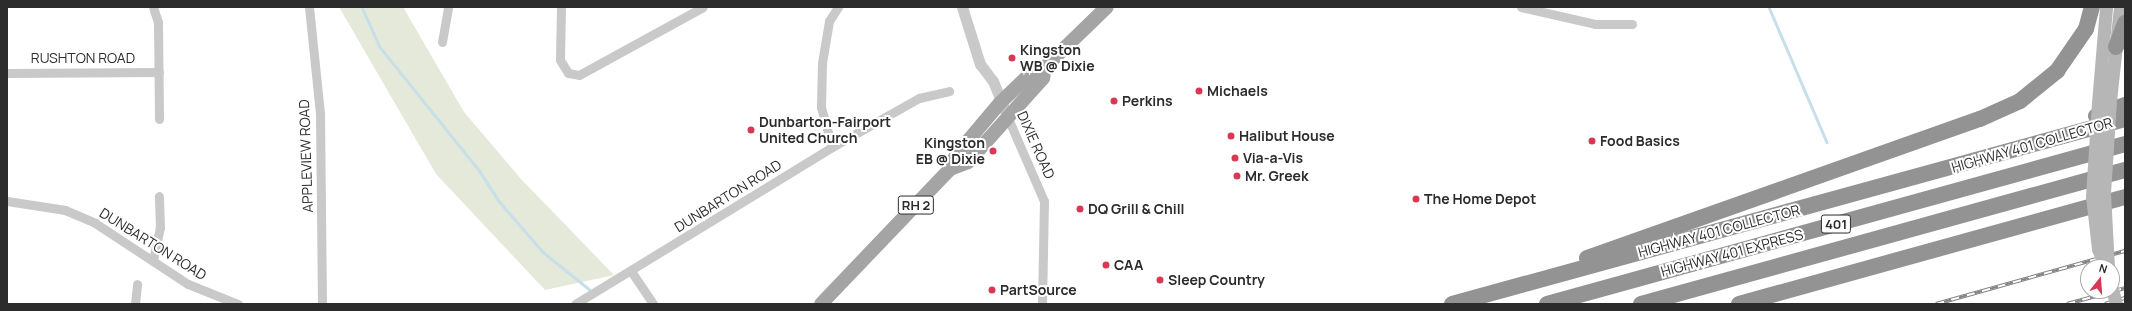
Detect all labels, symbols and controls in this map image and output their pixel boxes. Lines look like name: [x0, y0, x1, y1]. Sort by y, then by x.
place label: Kingston WB @ Dixie: [1020, 42, 1095, 74]
street label: RUSHTON ROAD: [31, 50, 135, 66]
marker: Kingston WB @ Dixie: [1007, 53, 1017, 63]
place label: Michaels: [1207, 83, 1268, 99]
marker: Michaels: [1194, 86, 1204, 96]
place label: Perkins: [1122, 93, 1173, 109]
marker: Perkins: [1109, 96, 1119, 106]
street label: APPLEVIEW ROAD: [296, 99, 316, 213]
street label: DIXIE ROAD: [1014, 109, 1058, 181]
place label: Dunbarton-Fairport United Church: [759, 114, 891, 146]
street label: HIGHWAY 401 COLLECTOR: [1949, 114, 2115, 176]
marker: Dunbarton-Fairport United Church: [746, 125, 756, 135]
place label: Halibut House: [1239, 128, 1335, 144]
marker: Halibut House: [1226, 131, 1236, 141]
place label: Food Basics: [1600, 133, 1680, 149]
place label: Kingston EB @ Dixie: [916, 135, 985, 168]
marker: Food Basics: [1587, 136, 1597, 146]
marker: Kingston EB @ Dixie: [988, 146, 998, 156]
place label: Via-a-Vis: [1243, 150, 1303, 166]
marker: Via-a-Vis: [1230, 153, 1240, 163]
street label: DUNBARTON ROAD: [671, 156, 785, 236]
place label: Mr. Greek: [1245, 168, 1309, 184]
marker: Mr. Greek: [1232, 171, 1242, 181]
place label: The Home Depot: [1424, 191, 1536, 207]
road number: RH 2: [897, 194, 935, 216]
marker: The Home Depot: [1411, 194, 1421, 204]
place label: DQ Grill & Chill: [1088, 201, 1185, 217]
street label: HIGHWAY 401 COLLECTOR: [1636, 201, 1802, 261]
street label: DUNBARTON ROAD: [96, 204, 210, 284]
marker: DQ Grill & Chill: [1075, 204, 1085, 214]
road number: 401: [1820, 213, 1852, 235]
street label: HIGHWAY 401 EXPRESS: [1659, 226, 1805, 280]
place label: CAA: [1114, 257, 1143, 273]
north arrow: [2080, 259, 2120, 299]
marker: CAA: [1101, 260, 1111, 270]
text: N: [2097, 260, 2109, 276]
place label: Sleep Country: [1168, 272, 1265, 288]
marker: Sleep Country: [1155, 275, 1165, 285]
place label: PartSource: [1000, 282, 1077, 298]
marker: PartSource: [987, 285, 997, 295]

